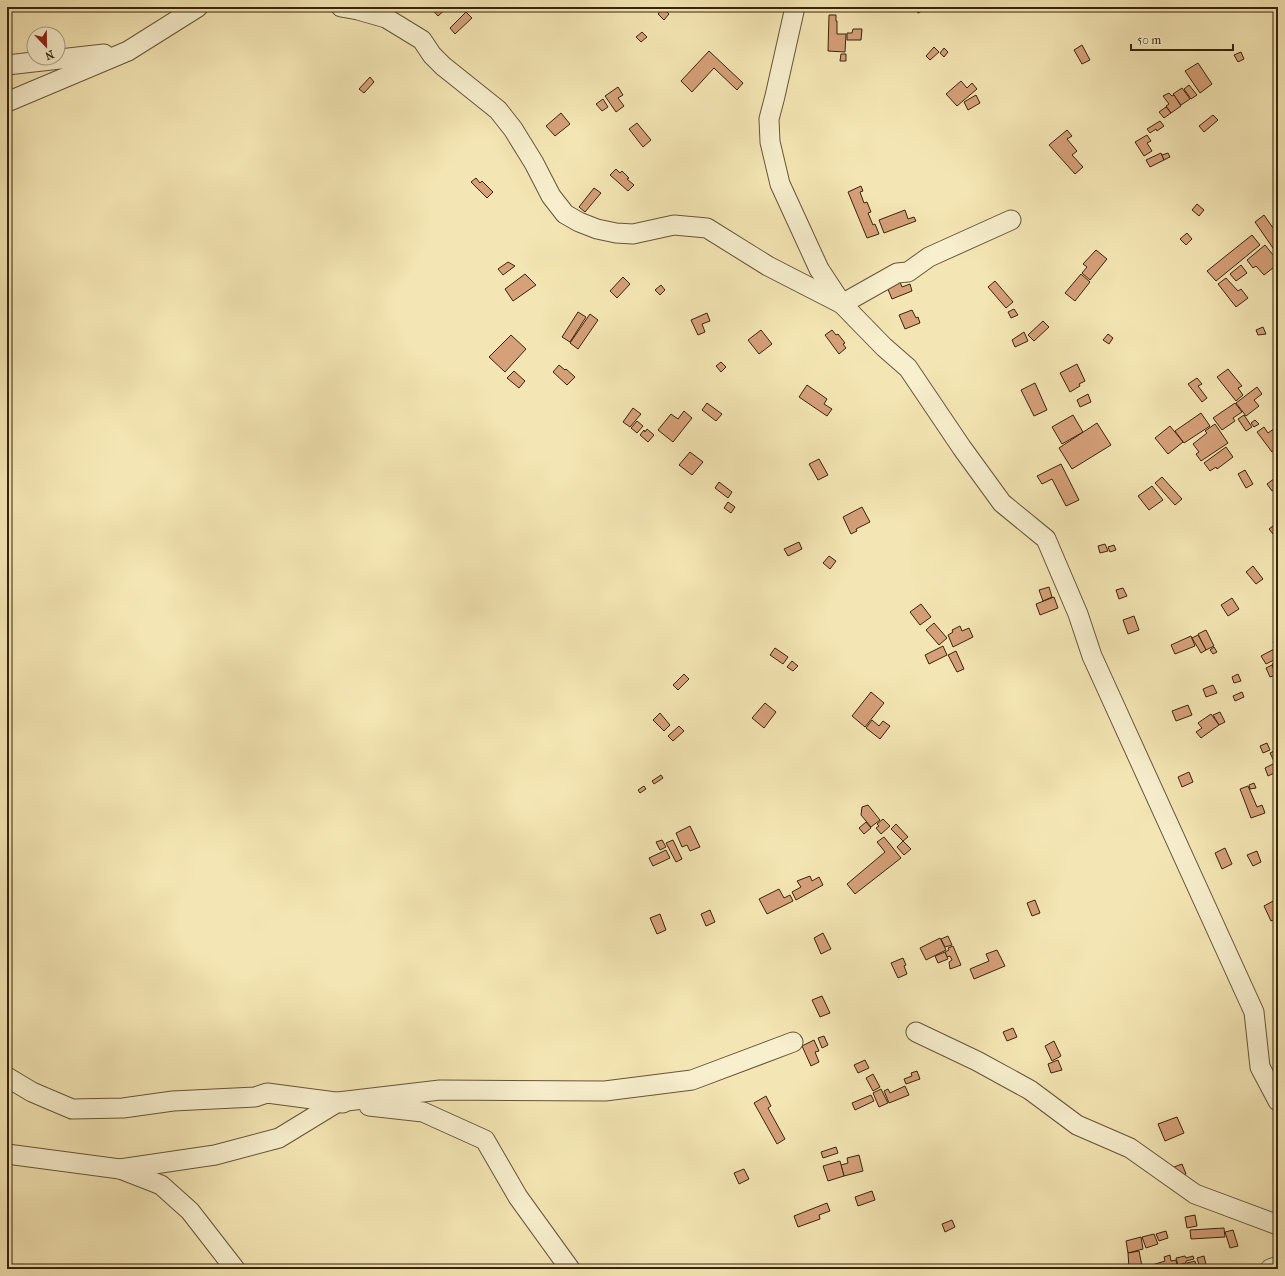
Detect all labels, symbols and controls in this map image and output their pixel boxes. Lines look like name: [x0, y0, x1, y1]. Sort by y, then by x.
north arrow: [26, 26, 66, 66]
scale bar: [1131, 26, 1233, 52]
text: 50 m: [1137, 33, 1161, 47]
text: N: [43, 47, 56, 63]

